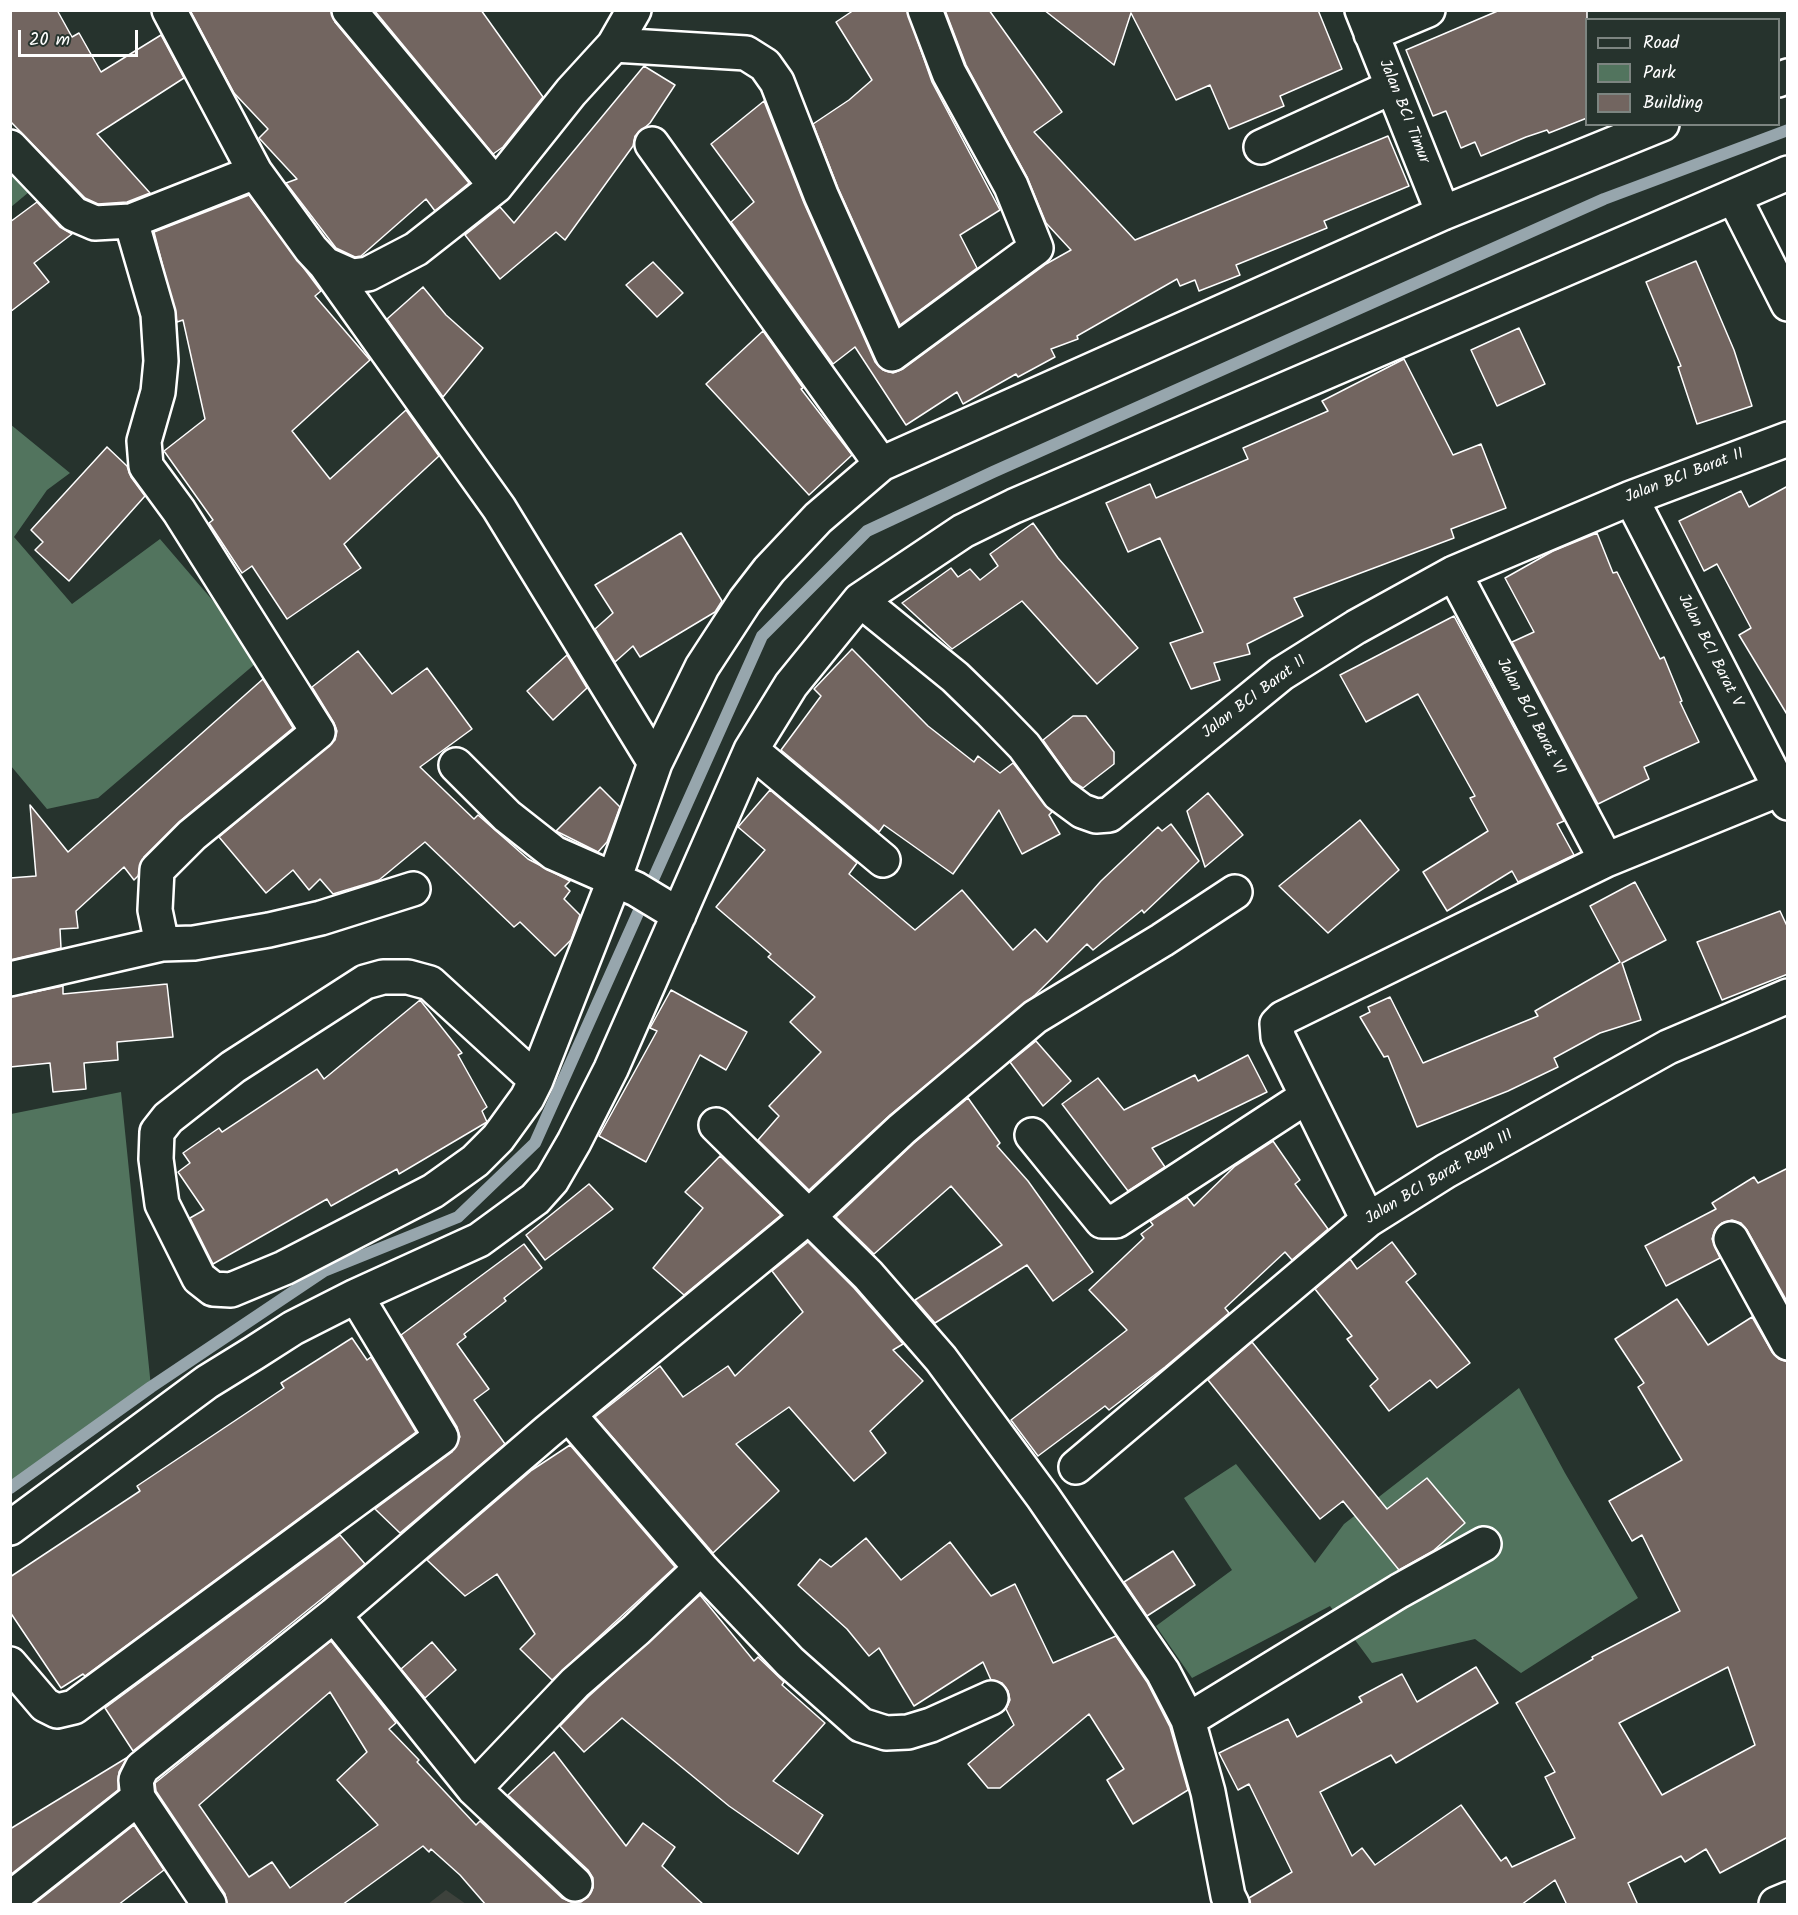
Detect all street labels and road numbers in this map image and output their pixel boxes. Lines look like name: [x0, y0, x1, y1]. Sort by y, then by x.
street label: Jalan BCI Timur: [1373, 57, 1433, 167]
street label: Jalan BCI Barat II: [1623, 446, 1747, 508]
street label: Jalan BCI Barat V: [1672, 591, 1746, 711]
street label: Jalan BCI Barat II: [1199, 653, 1311, 743]
street label: Jalan BCI Barat VI: [1491, 656, 1569, 778]
street label: Jalan BCI Barat Raya III: [1363, 1126, 1517, 1230]

